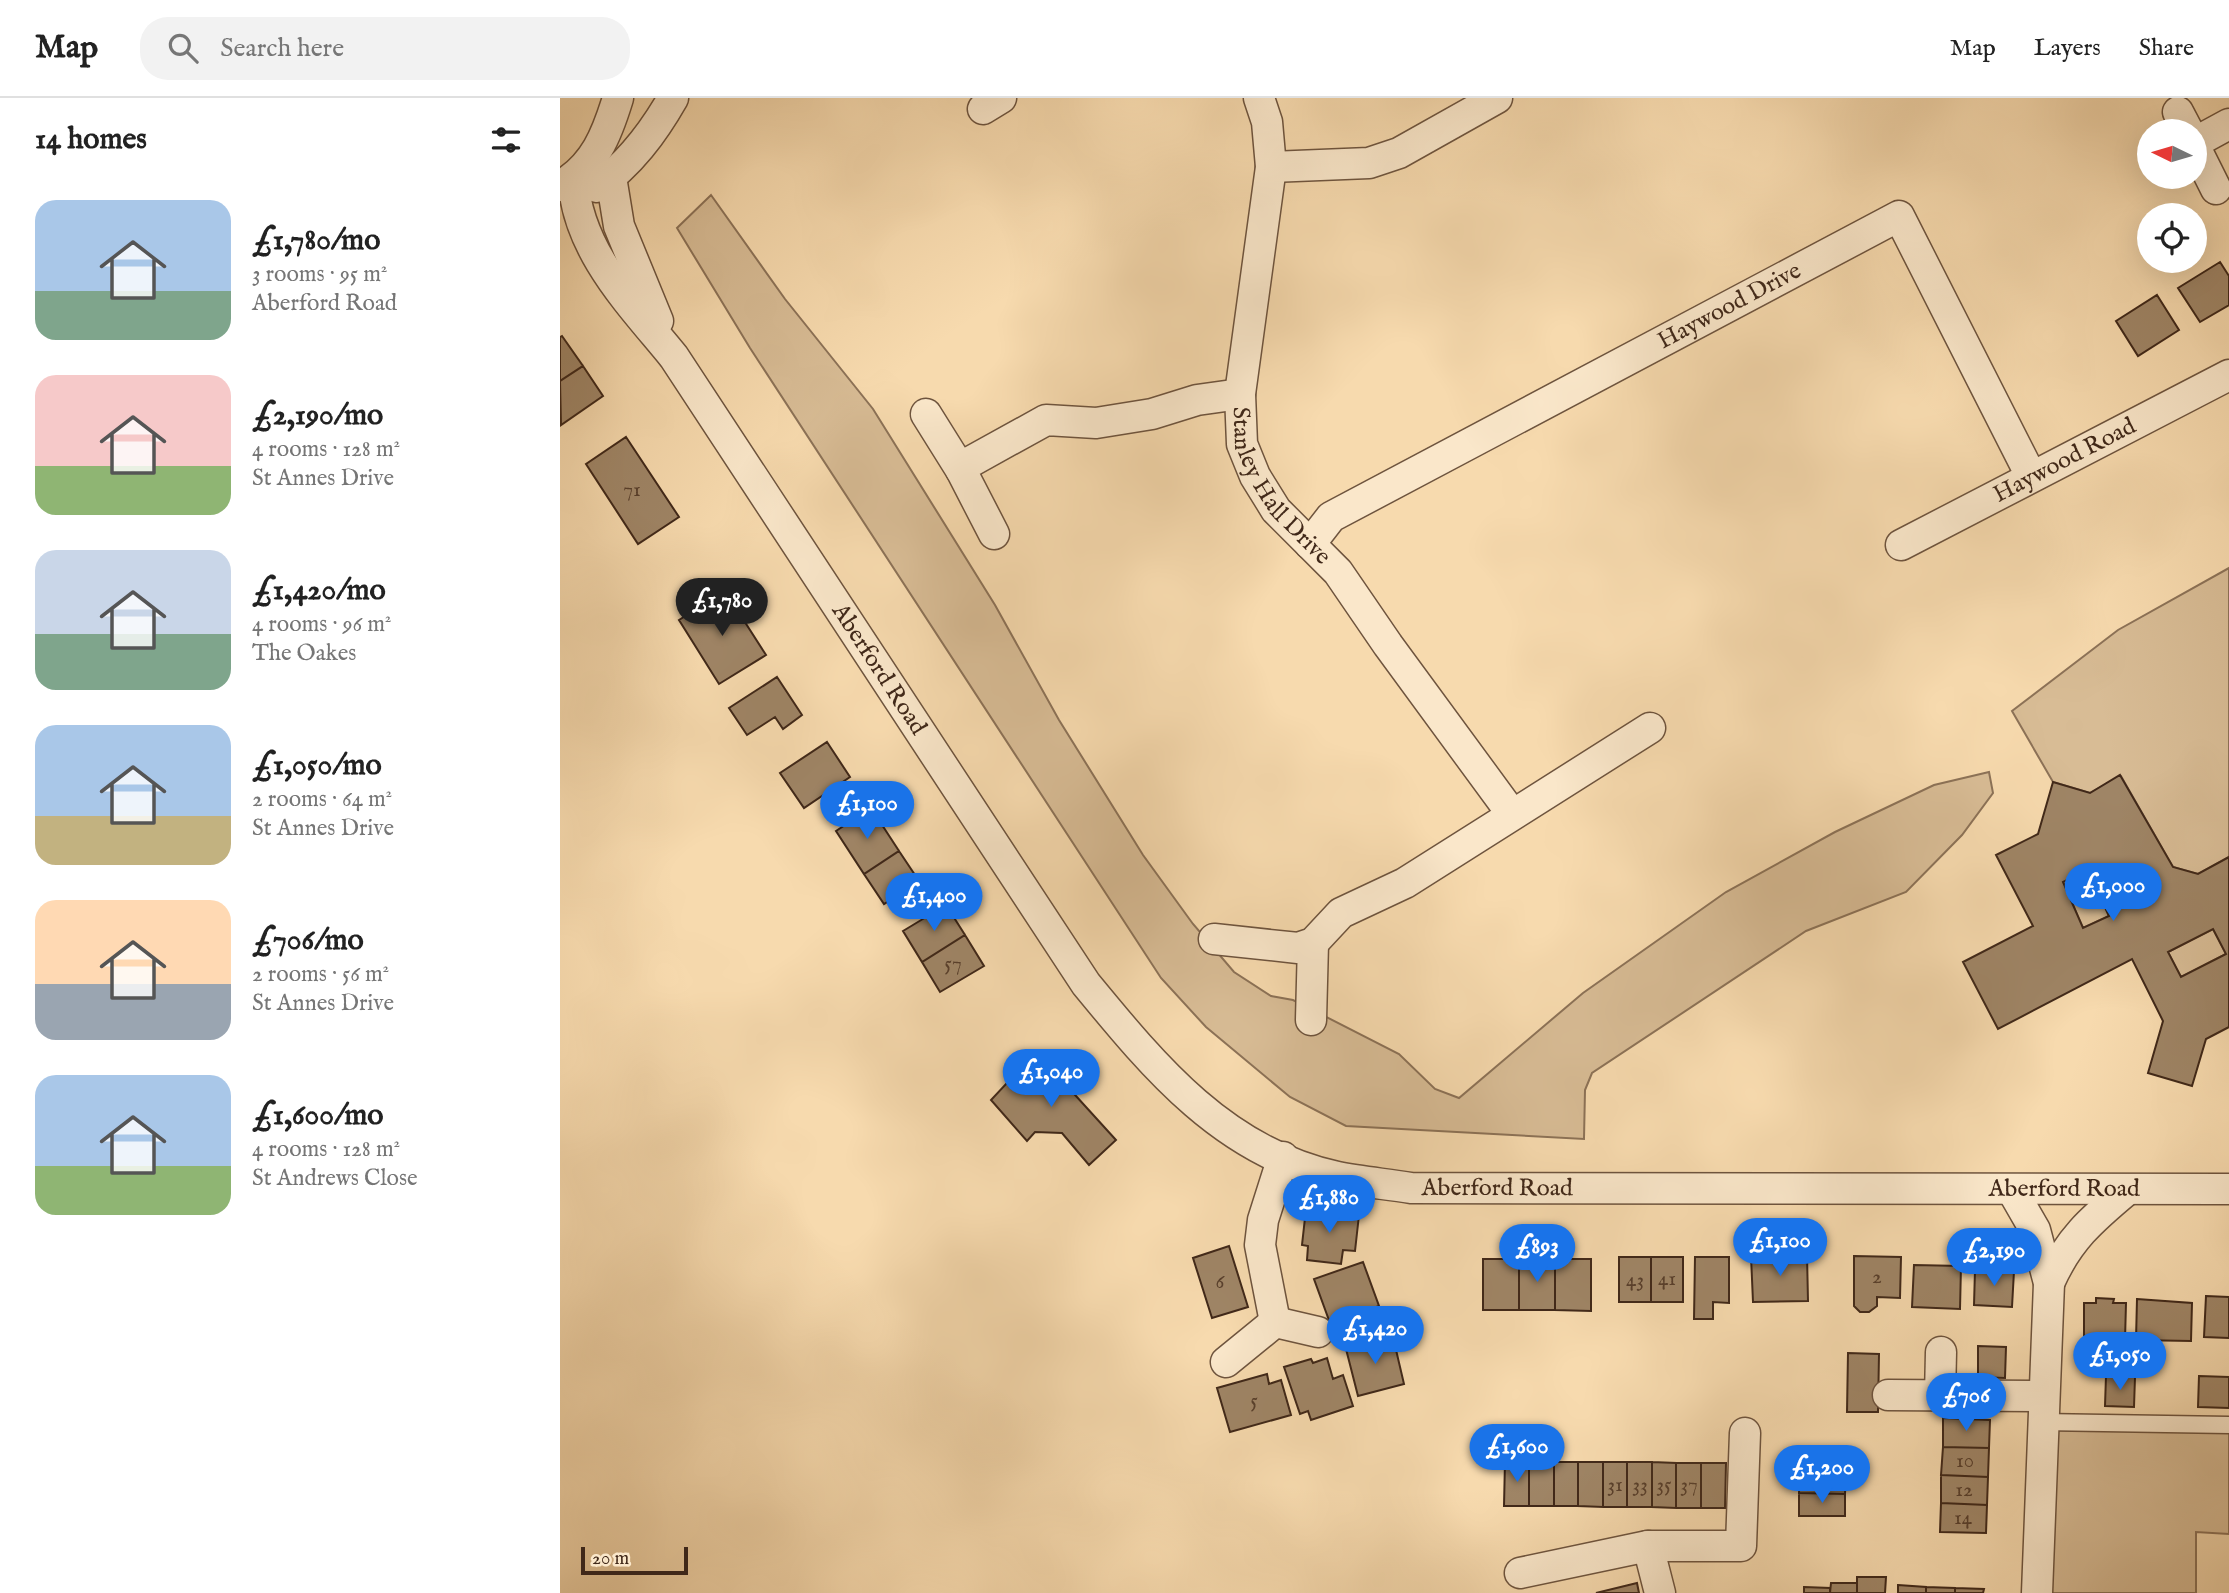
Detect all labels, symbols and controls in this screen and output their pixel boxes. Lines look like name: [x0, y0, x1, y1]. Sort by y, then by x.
search box: [140, 17, 630, 80]
text: Map: [35, 27, 98, 69]
icon: search: [164, 29, 202, 67]
text: Search here: [220, 32, 344, 65]
text: Map: [1950, 33, 1996, 64]
text: Layers: [2034, 33, 2101, 64]
text: Share: [2139, 33, 2194, 64]
north arrow: [2137, 119, 2207, 189]
map controls: [2137, 119, 2207, 273]
text: 14 homes: [35, 121, 147, 159]
icon: filters: [487, 121, 525, 159]
button: locate: [2137, 203, 2207, 273]
text: £1,780/mo: [252, 222, 380, 260]
icon: home: [91, 228, 175, 312]
street label: Haywood Drive: [1652, 255, 1806, 357]
text: 3 rooms · 95 m²: [252, 260, 387, 289]
text: Aberford Road: [252, 289, 397, 318]
text: £2,190/mo: [252, 397, 383, 435]
icon: home: [91, 403, 175, 487]
street label: Stanley Hall Drive: [1225, 406, 1338, 572]
street label: Haywood Road: [1988, 410, 2141, 510]
text: 4 rooms · 128 m²: [252, 435, 400, 464]
text: St Annes Drive: [252, 464, 394, 493]
house number: 71: [623, 477, 641, 504]
text: £1,420/mo: [252, 572, 386, 610]
icon: home: [91, 578, 175, 662]
pin: £1,780: [665, 578, 779, 638]
text: £1,780: [692, 586, 752, 615]
street label: Aberford Road: [824, 597, 934, 741]
text: 4 rooms · 96 m²: [252, 610, 391, 639]
text: The Oakes: [252, 639, 356, 668]
text: £1,050/mo: [252, 747, 382, 785]
icon: home: [91, 753, 175, 837]
pin: £1,100: [810, 782, 924, 841]
text: 2 rooms · 64 m²: [252, 785, 392, 814]
text: £1,100: [836, 789, 898, 818]
text: St Annes Drive: [252, 814, 394, 843]
pin: £1,000: [2056, 864, 2170, 923]
text: £1,000: [2081, 871, 2145, 900]
pin: £1,400: [877, 874, 991, 933]
text: £1,400: [901, 881, 967, 910]
text: £706/mo: [252, 922, 364, 960]
icon: home: [91, 928, 175, 1012]
house number: 57: [944, 951, 962, 978]
text: 2 rooms · 56 m²: [252, 960, 389, 989]
text: St Annes Drive: [252, 989, 394, 1018]
pin: £1,040: [994, 1049, 1108, 1109]
text: £1,040: [1019, 1057, 1083, 1086]
text: £1,600/mo: [252, 1097, 384, 1135]
icon: home: [91, 1103, 175, 1187]
text: 4 rooms · 128 m²: [252, 1135, 400, 1164]
text: St Andrews Close: [252, 1164, 418, 1193]
street label: Aberford Road: [1420, 1173, 1573, 1204]
street label: Aberford Road: [1987, 1173, 2140, 1204]
pin: £1,880: [1272, 1176, 1386, 1235]
text: £1,880: [1299, 1183, 1359, 1212]
pin: £1,100: [1723, 1218, 1837, 1278]
pin: £893: [1496, 1224, 1578, 1284]
text: £1,100: [1749, 1226, 1811, 1255]
pin: £2,190: [1937, 1228, 2051, 1288]
text: £893: [1515, 1232, 1559, 1261]
text: £2,190: [1963, 1236, 2025, 1265]
house number: 2: [1872, 1264, 1882, 1291]
house number: 41: [1658, 1266, 1676, 1293]
house number: 43: [1626, 1267, 1644, 1294]
house number: 6: [1216, 1269, 1226, 1296]
pin: £1,420: [1318, 1306, 1432, 1366]
text: £1,420: [1343, 1314, 1407, 1343]
pin: £1,050: [2063, 1332, 2177, 1392]
text: £1,050: [2089, 1340, 2151, 1369]
pin: £706: [1925, 1374, 2007, 1433]
text: £706: [1942, 1381, 1990, 1410]
house number: 5: [1250, 1388, 1258, 1415]
pin: £1,600: [1460, 1424, 1574, 1484]
text: £1,600: [1486, 1432, 1548, 1461]
pin: £1,200: [1765, 1446, 1879, 1505]
house number: 10: [1956, 1448, 1974, 1475]
text: £1,200: [1790, 1453, 1854, 1482]
house number: 31: [1607, 1472, 1623, 1499]
house number: 33: [1632, 1472, 1648, 1499]
house number: 35: [1656, 1472, 1672, 1499]
house number: 37: [1680, 1472, 1698, 1499]
house number: 12: [1955, 1477, 1973, 1504]
house number: 14: [1954, 1505, 1973, 1532]
scale bar: [581, 1544, 688, 1576]
text: 20 m: [592, 1547, 629, 1571]

